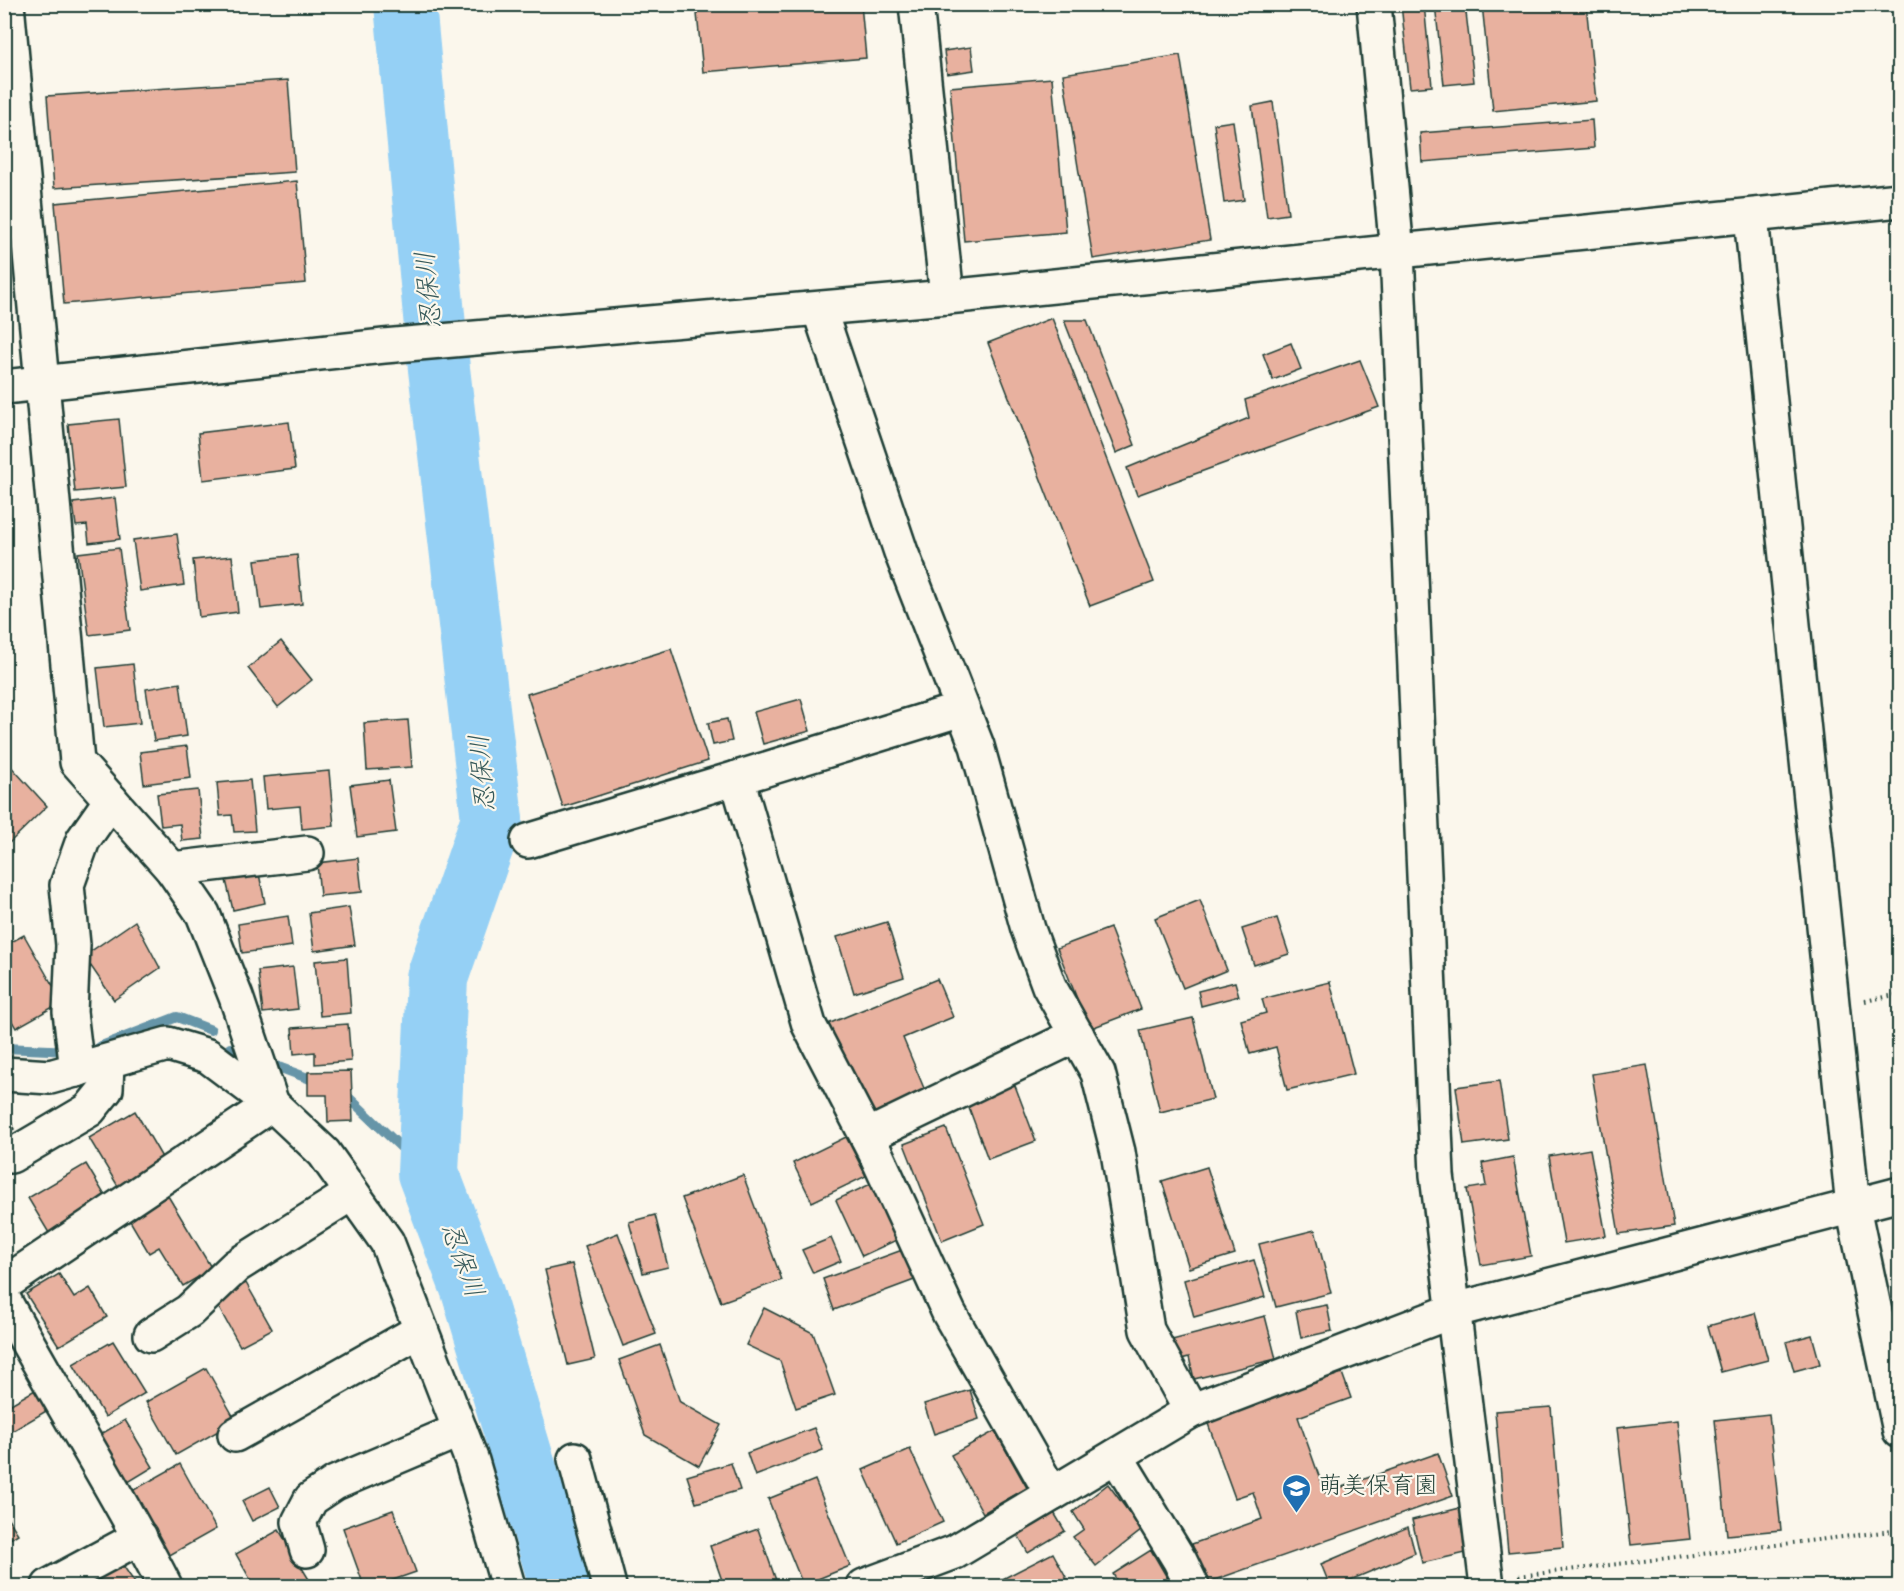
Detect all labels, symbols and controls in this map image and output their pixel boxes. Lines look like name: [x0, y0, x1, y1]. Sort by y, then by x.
water label: 忍保川: [409, 250, 453, 330]
water label: 忍保川: [463, 733, 507, 813]
water label: 忍保川: [429, 1218, 491, 1304]
place label: 萌美保育園: [1318, 1471, 1438, 1505]
school or university icon: 萌美保育園: [1281, 1472, 1313, 1514]

